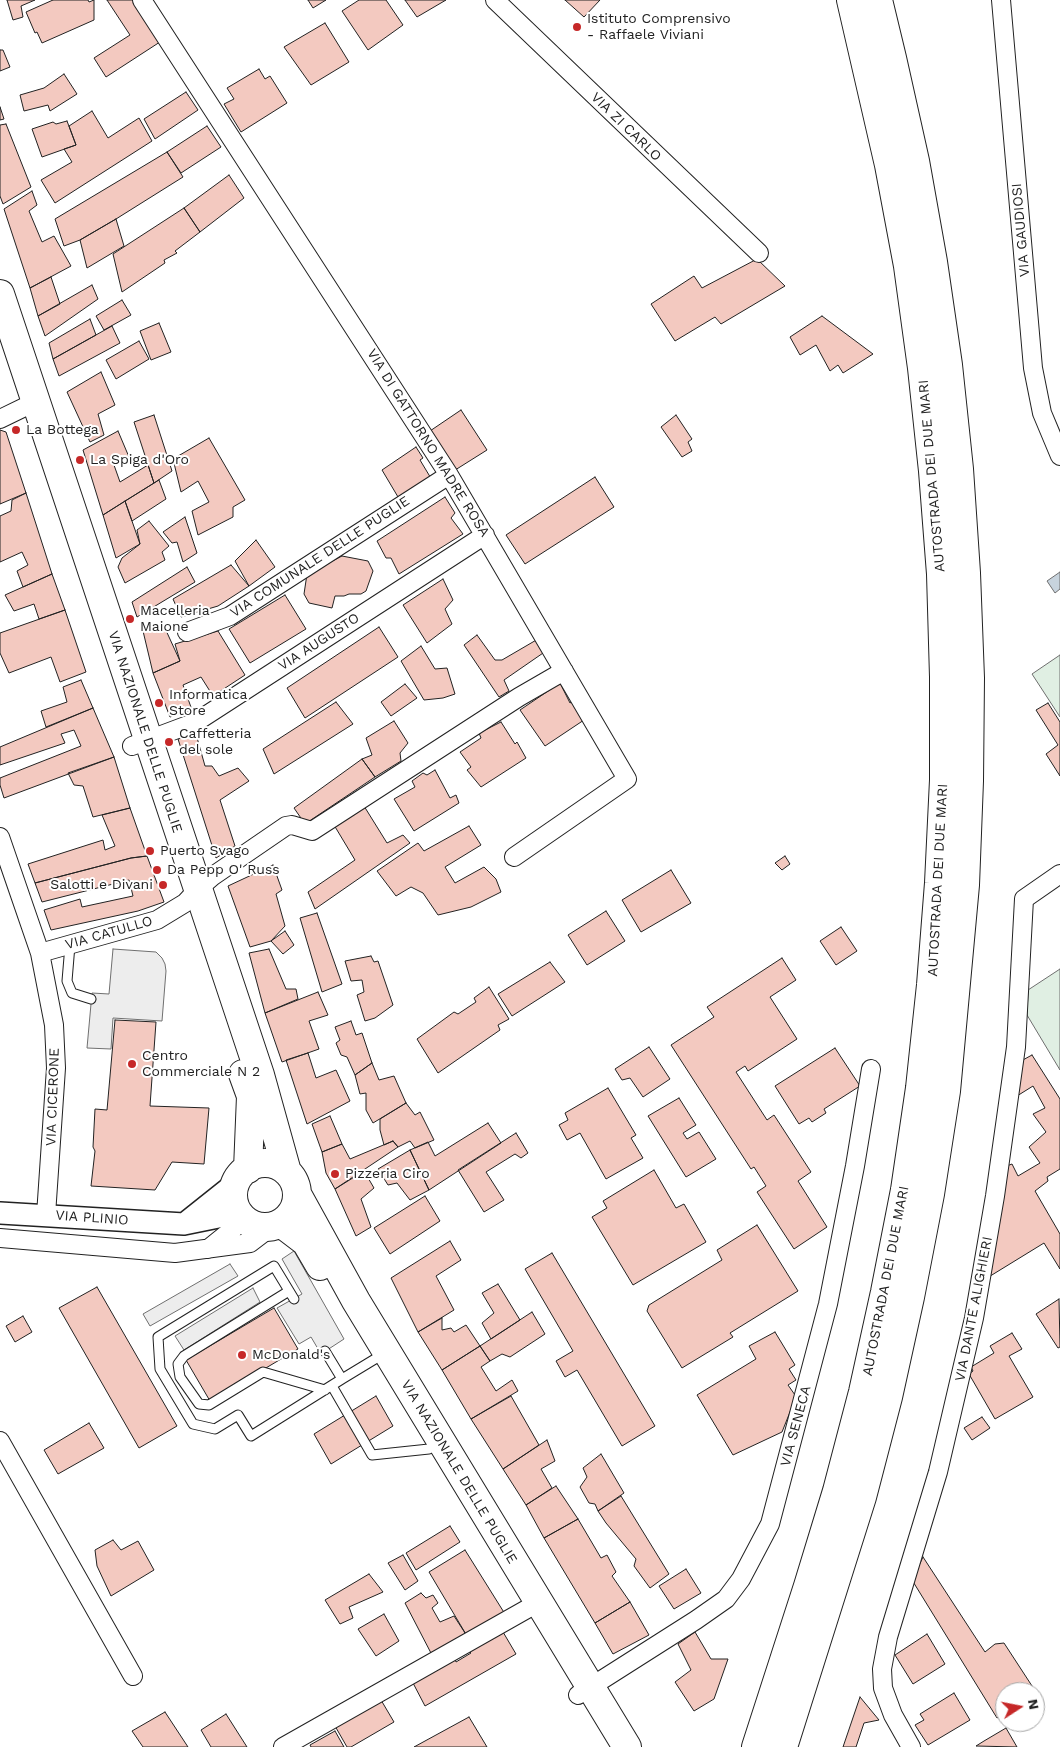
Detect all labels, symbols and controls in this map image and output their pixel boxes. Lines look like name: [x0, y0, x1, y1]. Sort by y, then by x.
place label: Istituto Comprensivo - Raffaele Viviani: [587, 11, 731, 44]
marker: Istituto Comprensivo - Raffaele Viviani: [571, 21, 583, 33]
street label: VIA ZI CARLO: [587, 89, 665, 165]
street label: VIA GAUDIOSI: [1009, 182, 1033, 278]
street label: VIA DI GATTORNO MADRE ROSA: [363, 346, 493, 540]
street label: AUTOSTRADA DEI DUE MARI: [915, 379, 949, 573]
place label: La Bottega: [26, 422, 99, 438]
marker: La Bottega: [10, 424, 22, 436]
place label: La Spiga d'Oro: [90, 452, 189, 468]
marker: La Spiga d'Oro: [74, 454, 86, 466]
street label: VIA COMUNALE DELLE PUGLIE: [227, 493, 413, 621]
place label: Macelleria Maione: [140, 603, 210, 636]
street label: VIA AUGUSTO: [275, 610, 363, 674]
marker: Macelleria Maione: [124, 613, 136, 625]
street label: VIA NAZIONALE DELLE PUGLIE: [104, 629, 186, 835]
place label: Informatica Store: [169, 687, 247, 720]
marker: Informatica Store: [153, 697, 165, 709]
place label: Caffetteria del sole: [179, 726, 251, 759]
marker: Caffetteria del sole: [163, 736, 175, 748]
street label: AUTOSTRADA DEI DUE MARI: [925, 783, 951, 977]
place label: Puerto Svago: [160, 843, 249, 859]
marker: Puerto Svago: [144, 845, 156, 857]
place label: Da Pepp O' Russ: [167, 862, 280, 878]
marker: Da Pepp O' Russ: [151, 864, 163, 876]
place label: Salotti e Divani: [50, 877, 153, 893]
marker: Salotti e Divani: [157, 879, 169, 891]
street label: VIA CATULLO: [63, 913, 155, 953]
street label: VIA CICERONE: [43, 1048, 63, 1146]
place label: Centro Commerciale N 2: [142, 1048, 260, 1080]
marker: Centro Commerciale N 2: [126, 1058, 138, 1070]
place label: Pizzeria Ciro: [345, 1166, 430, 1182]
marker: Pizzeria Ciro: [329, 1168, 341, 1180]
street label: AUTOSTRADA DEI DUE MARI: [859, 1185, 913, 1377]
street label: VIA PLINIO: [55, 1207, 129, 1229]
street label: VIA DANTE ALIGHIERI: [952, 1235, 996, 1383]
place label: McDonald's: [252, 1347, 330, 1363]
marker: McDonald's: [236, 1349, 248, 1361]
street label: VIA NAZIONALE DELLE PUGLIE: [397, 1377, 521, 1567]
street label: VIA SENECA: [777, 1384, 815, 1468]
north arrow: [995, 1682, 1045, 1732]
text: N: [1025, 1698, 1043, 1711]

